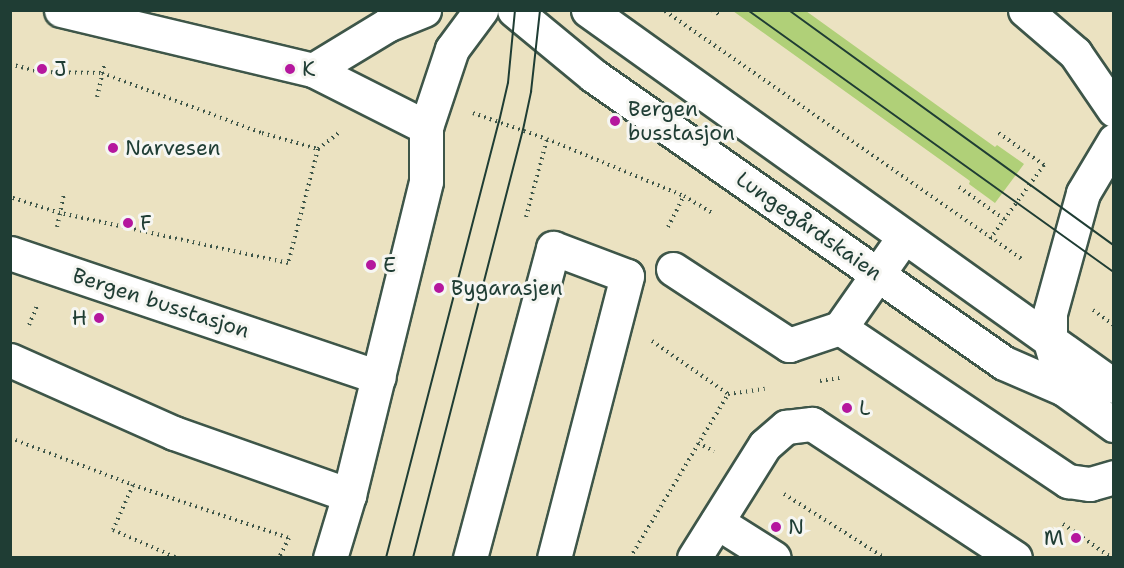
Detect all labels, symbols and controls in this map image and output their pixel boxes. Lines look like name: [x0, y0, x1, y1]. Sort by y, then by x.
place label: J: [54, 56, 67, 82]
place label: K: [302, 56, 316, 82]
marker: J: [35, 62, 49, 76]
marker: K: [283, 62, 297, 76]
place label: Bergen busstasjon: [628, 96, 735, 146]
marker: Bergen busstasjon: [606, 112, 624, 130]
place label: Narvesen: [125, 135, 220, 161]
marker: Narvesen: [106, 141, 120, 155]
street label: Lungegårdskaien: [731, 166, 887, 286]
place label: F: [140, 210, 152, 236]
marker: F: [121, 216, 135, 230]
place label: E: [383, 252, 396, 278]
marker: E: [364, 258, 378, 272]
street label: Bergen busstasjon: [70, 263, 252, 343]
place label: Bygarasjen: [451, 275, 562, 301]
marker: Bygarasjen: [432, 281, 446, 295]
place label: H: [72, 305, 87, 331]
marker: H: [92, 311, 106, 325]
place label: L: [859, 395, 871, 421]
marker: L: [840, 401, 854, 415]
place label: N: [788, 514, 804, 540]
marker: N: [769, 520, 783, 534]
place label: M: [1044, 525, 1064, 551]
marker: M: [1069, 531, 1083, 545]

